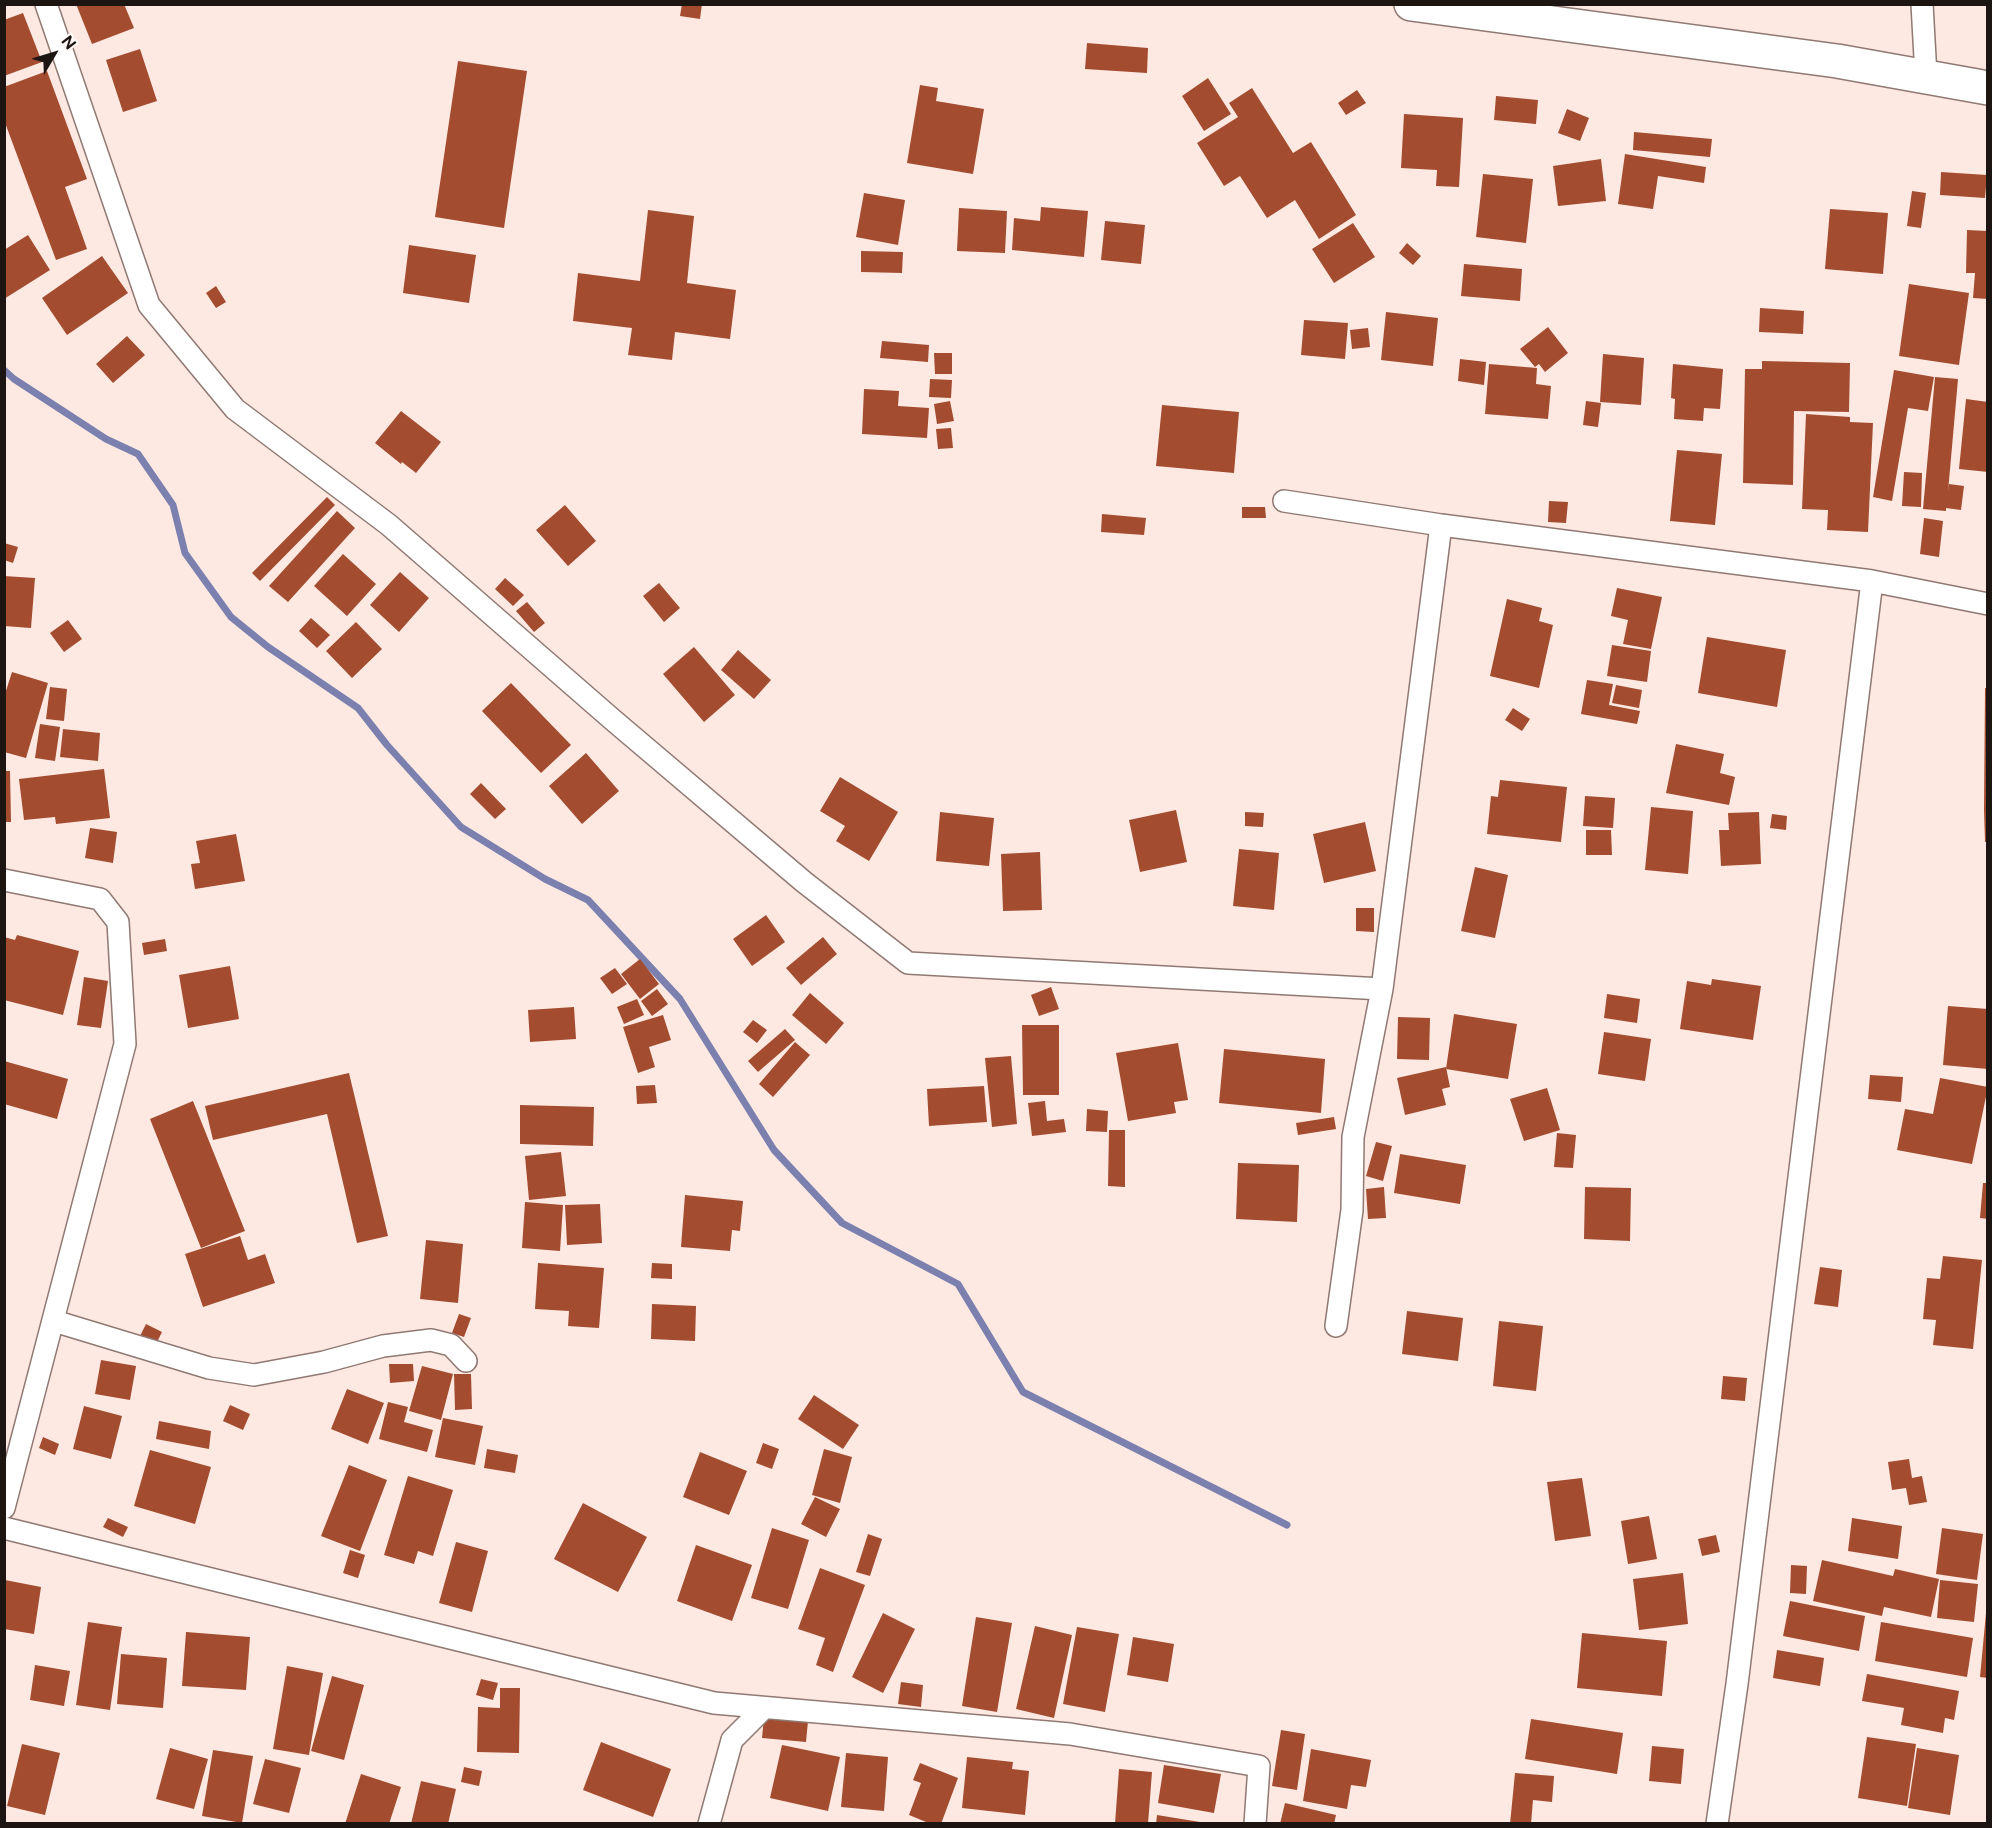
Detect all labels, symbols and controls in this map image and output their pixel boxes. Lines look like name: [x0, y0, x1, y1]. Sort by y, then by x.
north arrow: [24, 24, 84, 84]
text: N: [57, 32, 80, 53]

